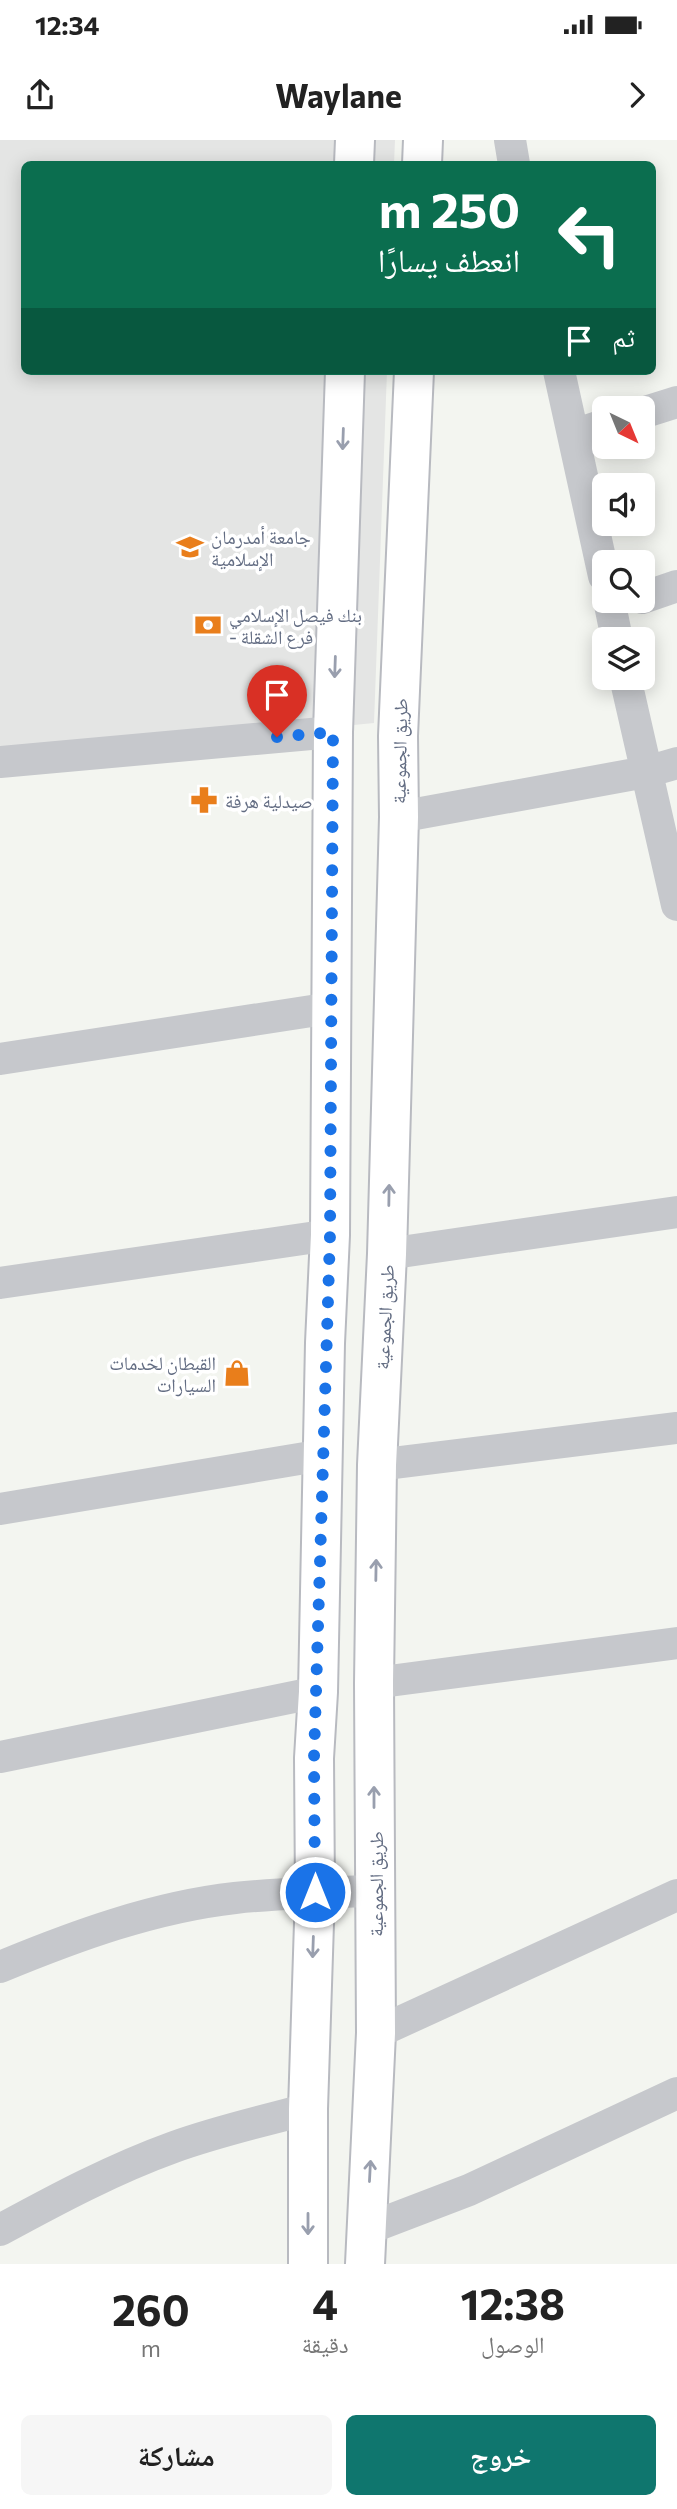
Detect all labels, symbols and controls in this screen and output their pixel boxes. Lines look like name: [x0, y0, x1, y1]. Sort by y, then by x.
text: 12:34: [35, 9, 100, 40]
text: Waylane: [275, 75, 402, 115]
icon: share: [21, 76, 59, 114]
icon: forward: [618, 76, 656, 114]
text: 250 m: [379, 178, 520, 238]
icon: left: [544, 189, 635, 280]
text: انعطف يسارًا: [378, 239, 520, 279]
text: ثم: [612, 321, 635, 352]
icon: arrive: [560, 322, 598, 360]
north arrow: [592, 396, 654, 458]
map controls: [592, 396, 655, 690]
one-way arrow: [336, 427, 349, 450]
button: sound: [592, 473, 655, 536]
place label: جامعة أمدرمان الإسلامية: [211, 525, 311, 572]
school or university icon: جامعة أمدرمان الإسلامية: [175, 532, 205, 562]
button: search: [592, 550, 655, 613]
place label: بنك فيصل الإسلامي - فرع الشقلة: [229, 603, 362, 649]
bank icon: بنك فيصل الإسلامي - فرع الشقلة: [193, 610, 223, 640]
button: layers: [592, 627, 655, 690]
one-way arrow: [328, 655, 342, 678]
pin: [247, 665, 307, 737]
icon: arrive: [258, 676, 296, 714]
street label: طريق الجموعية: [387, 698, 412, 804]
pharmacy icon: صيدلية هرفة: [189, 785, 219, 815]
place label: صيدلية هرفة: [225, 789, 313, 813]
one-way arrow: [382, 1184, 396, 1207]
street label: طريق الجموعية: [370, 1264, 399, 1370]
place label: القبطان لخدمات السيارات: [109, 1351, 216, 1397]
shop icon: القبطان لخدمات السيارات: [222, 1358, 252, 1388]
one-way arrow: [370, 1558, 383, 1581]
one-way arrow: [367, 1786, 381, 1809]
street label: طريق الجموعية: [364, 1831, 388, 1937]
position arrow: [278, 1855, 352, 1929]
one-way arrow: [307, 1935, 320, 1958]
one-way arrow: [363, 2160, 376, 2183]
one-way arrow: [301, 2212, 314, 2235]
text: 4: [312, 2277, 338, 2329]
text: 12:38: [460, 2277, 565, 2329]
text: 260: [112, 2283, 190, 2335]
text: دقيقة: [302, 2330, 348, 2358]
text: الوصول: [481, 2330, 545, 2358]
text: m: [141, 2334, 161, 2362]
button: مشاركة: [21, 2415, 332, 2495]
button: خروج: [346, 2415, 656, 2495]

